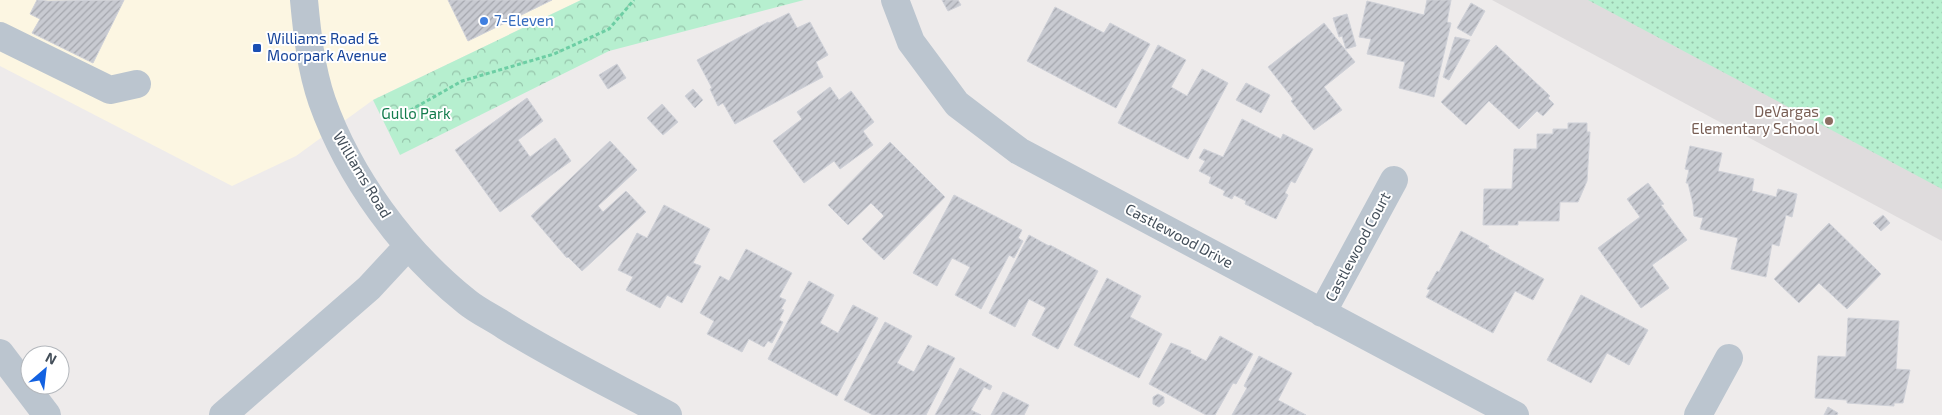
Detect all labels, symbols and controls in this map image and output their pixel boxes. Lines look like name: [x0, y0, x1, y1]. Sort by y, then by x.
place label: 7-Eleven: [494, 11, 554, 29]
marker: 7-Eleven: [478, 15, 490, 27]
place label: Williams Road & Moorpark Avenue: [267, 29, 387, 64]
marker: Williams Road & Moorpark Avenue: [251, 42, 263, 54]
place label: DeVargas Elementary School: [1691, 102, 1820, 137]
park label: Gullo Park: [381, 104, 451, 122]
marker: DeVargas Elementary School: [1823, 115, 1835, 127]
street label: Williams Road: [330, 128, 396, 221]
street label: Castlewood Court: [1321, 189, 1394, 304]
street label: Castlewood Drive: [1122, 199, 1236, 271]
north arrow: [20, 345, 70, 395]
text: N: [43, 348, 60, 368]

